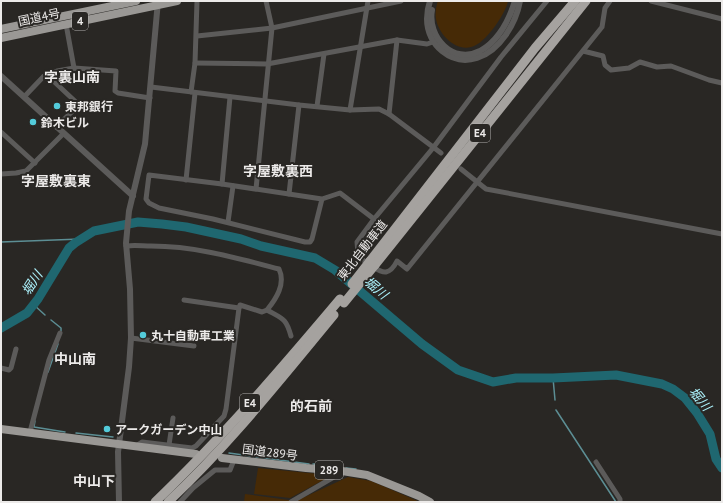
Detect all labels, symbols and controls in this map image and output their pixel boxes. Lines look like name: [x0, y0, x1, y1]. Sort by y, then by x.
street label: 国道4号: [17, 5, 61, 29]
road number: 4: [72, 12, 88, 30]
district label: 字裏山南: [44, 68, 100, 86]
place label: 東邦銀行: [65, 99, 113, 114]
marker: 東邦銀行: [52, 101, 62, 111]
place label: 鈴木ビル: [40, 115, 89, 130]
marker: 鈴木ビル: [28, 117, 38, 127]
road number: E4: [470, 124, 490, 142]
district label: 字屋敷裏西: [243, 162, 313, 180]
district label: 字屋敷裏東: [21, 172, 91, 190]
street label: 東北自動車道: [334, 217, 390, 283]
water label: 堀川: [18, 266, 47, 299]
water label: 堀川: [361, 273, 393, 304]
place label: 丸十自動車工業: [151, 328, 235, 343]
marker: 丸十自動車工業: [138, 330, 148, 340]
district label: 中山南: [54, 350, 96, 368]
water label: 堀川: [685, 384, 716, 416]
road number: E4: [240, 394, 260, 412]
district label: 的石前: [290, 397, 332, 415]
place label: アークガーデン中山: [115, 422, 222, 437]
marker: アークガーデン中山: [102, 424, 112, 434]
street label: 国道289号: [241, 441, 299, 463]
road number: 289: [315, 461, 343, 479]
district label: 中山下: [73, 472, 115, 490]

